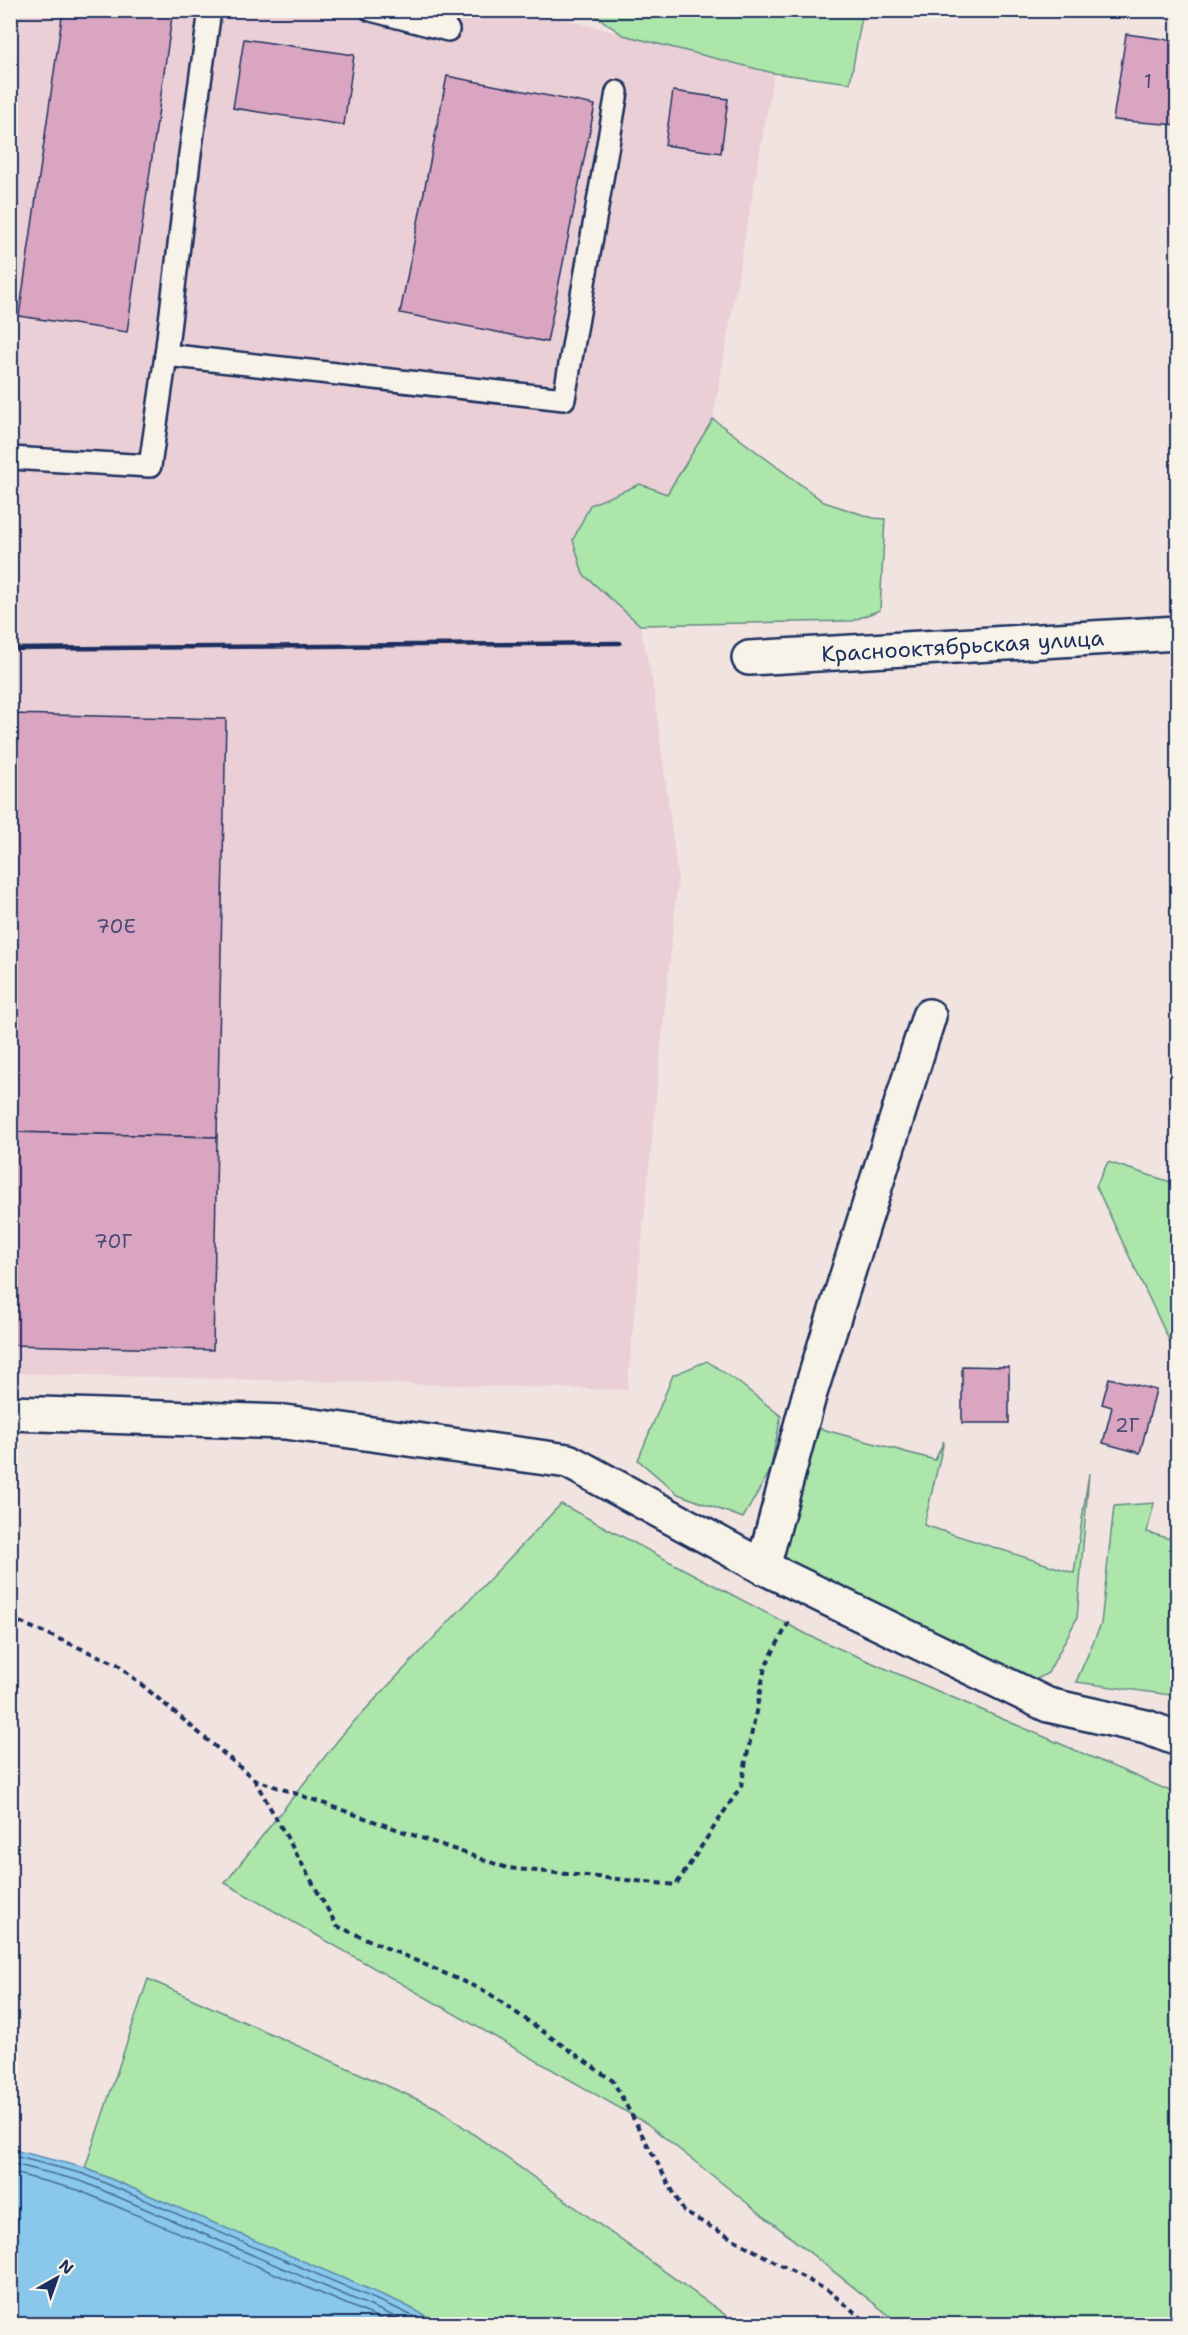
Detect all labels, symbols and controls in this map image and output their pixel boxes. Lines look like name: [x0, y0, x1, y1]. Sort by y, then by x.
house number: 1: [1144, 68, 1152, 94]
street label: Краснооктябрьская улица: [820, 623, 1105, 668]
house number: 70Е: [96, 913, 136, 939]
house number: 70Г: [94, 1228, 132, 1254]
house number: 2Г: [1115, 1412, 1140, 1438]
north arrow: [27, 2248, 87, 2308]
text: N: [55, 2255, 78, 2279]

